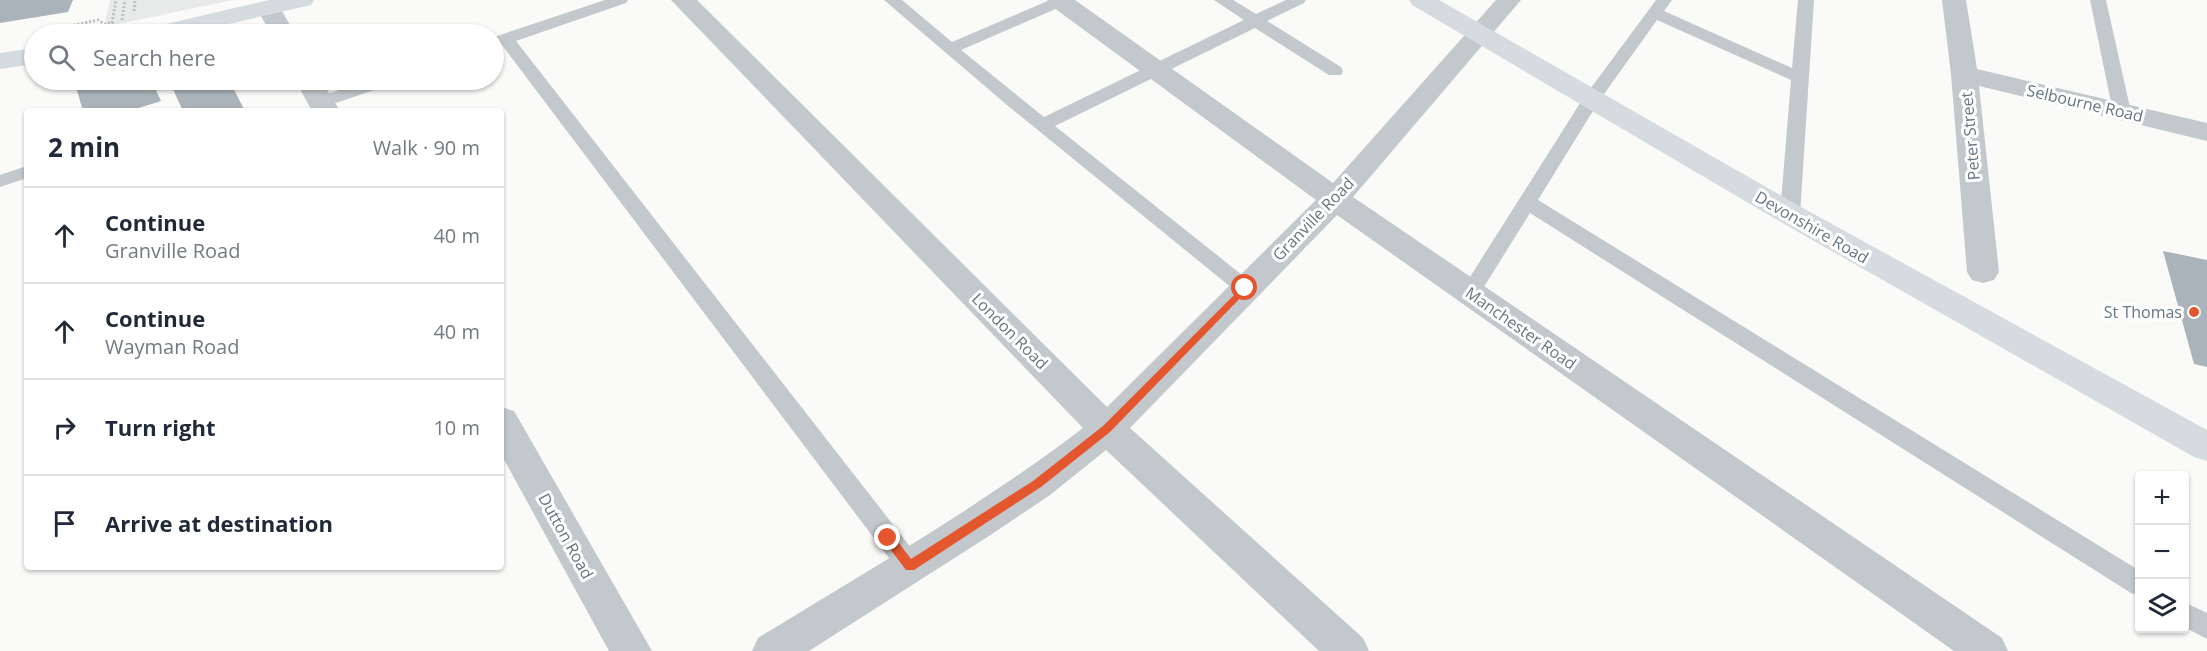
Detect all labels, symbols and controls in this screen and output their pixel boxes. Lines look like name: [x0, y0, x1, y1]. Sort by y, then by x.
search box: [24, 24, 504, 90]
icon: search: [45, 41, 78, 74]
text: Search here: [93, 42, 216, 72]
street label: Selbourne Road: [2025, 79, 2145, 127]
street label: Peter Street: [1955, 91, 1985, 181]
text: 2 min: [48, 129, 120, 165]
text: Walk · 90 m: [373, 134, 480, 161]
street label: Granville Road: [1267, 172, 1359, 266]
street label: Devonshire Road: [1751, 186, 1873, 268]
text: Continue: [105, 207, 205, 237]
icon: ahead: [48, 219, 81, 252]
text: 40 m: [433, 222, 480, 249]
text: Granville Road: [105, 237, 240, 264]
route start: [1231, 274, 1257, 300]
street label: Manchester Road: [1461, 281, 1581, 375]
street label: London Road: [967, 288, 1053, 374]
place label: St Thomas: [2104, 301, 2182, 323]
text: Continue: [105, 303, 205, 333]
marker: St Thomas: [2187, 305, 2201, 319]
icon: ahead: [48, 315, 81, 348]
text: 40 m: [433, 318, 480, 345]
text: Wayman Road: [105, 333, 239, 360]
icon: right: [48, 411, 81, 444]
text: Turn right: [105, 412, 216, 442]
text: 10 m: [433, 414, 480, 441]
map controls: [2135, 471, 2189, 633]
button: +: [2135, 471, 2189, 525]
street label: Dutton Road: [533, 489, 599, 583]
icon: arrive: [48, 507, 81, 540]
text: Arrive at destination: [105, 508, 333, 538]
route end: [874, 524, 900, 550]
button: −: [2135, 525, 2189, 579]
button: layers: [2135, 579, 2189, 633]

